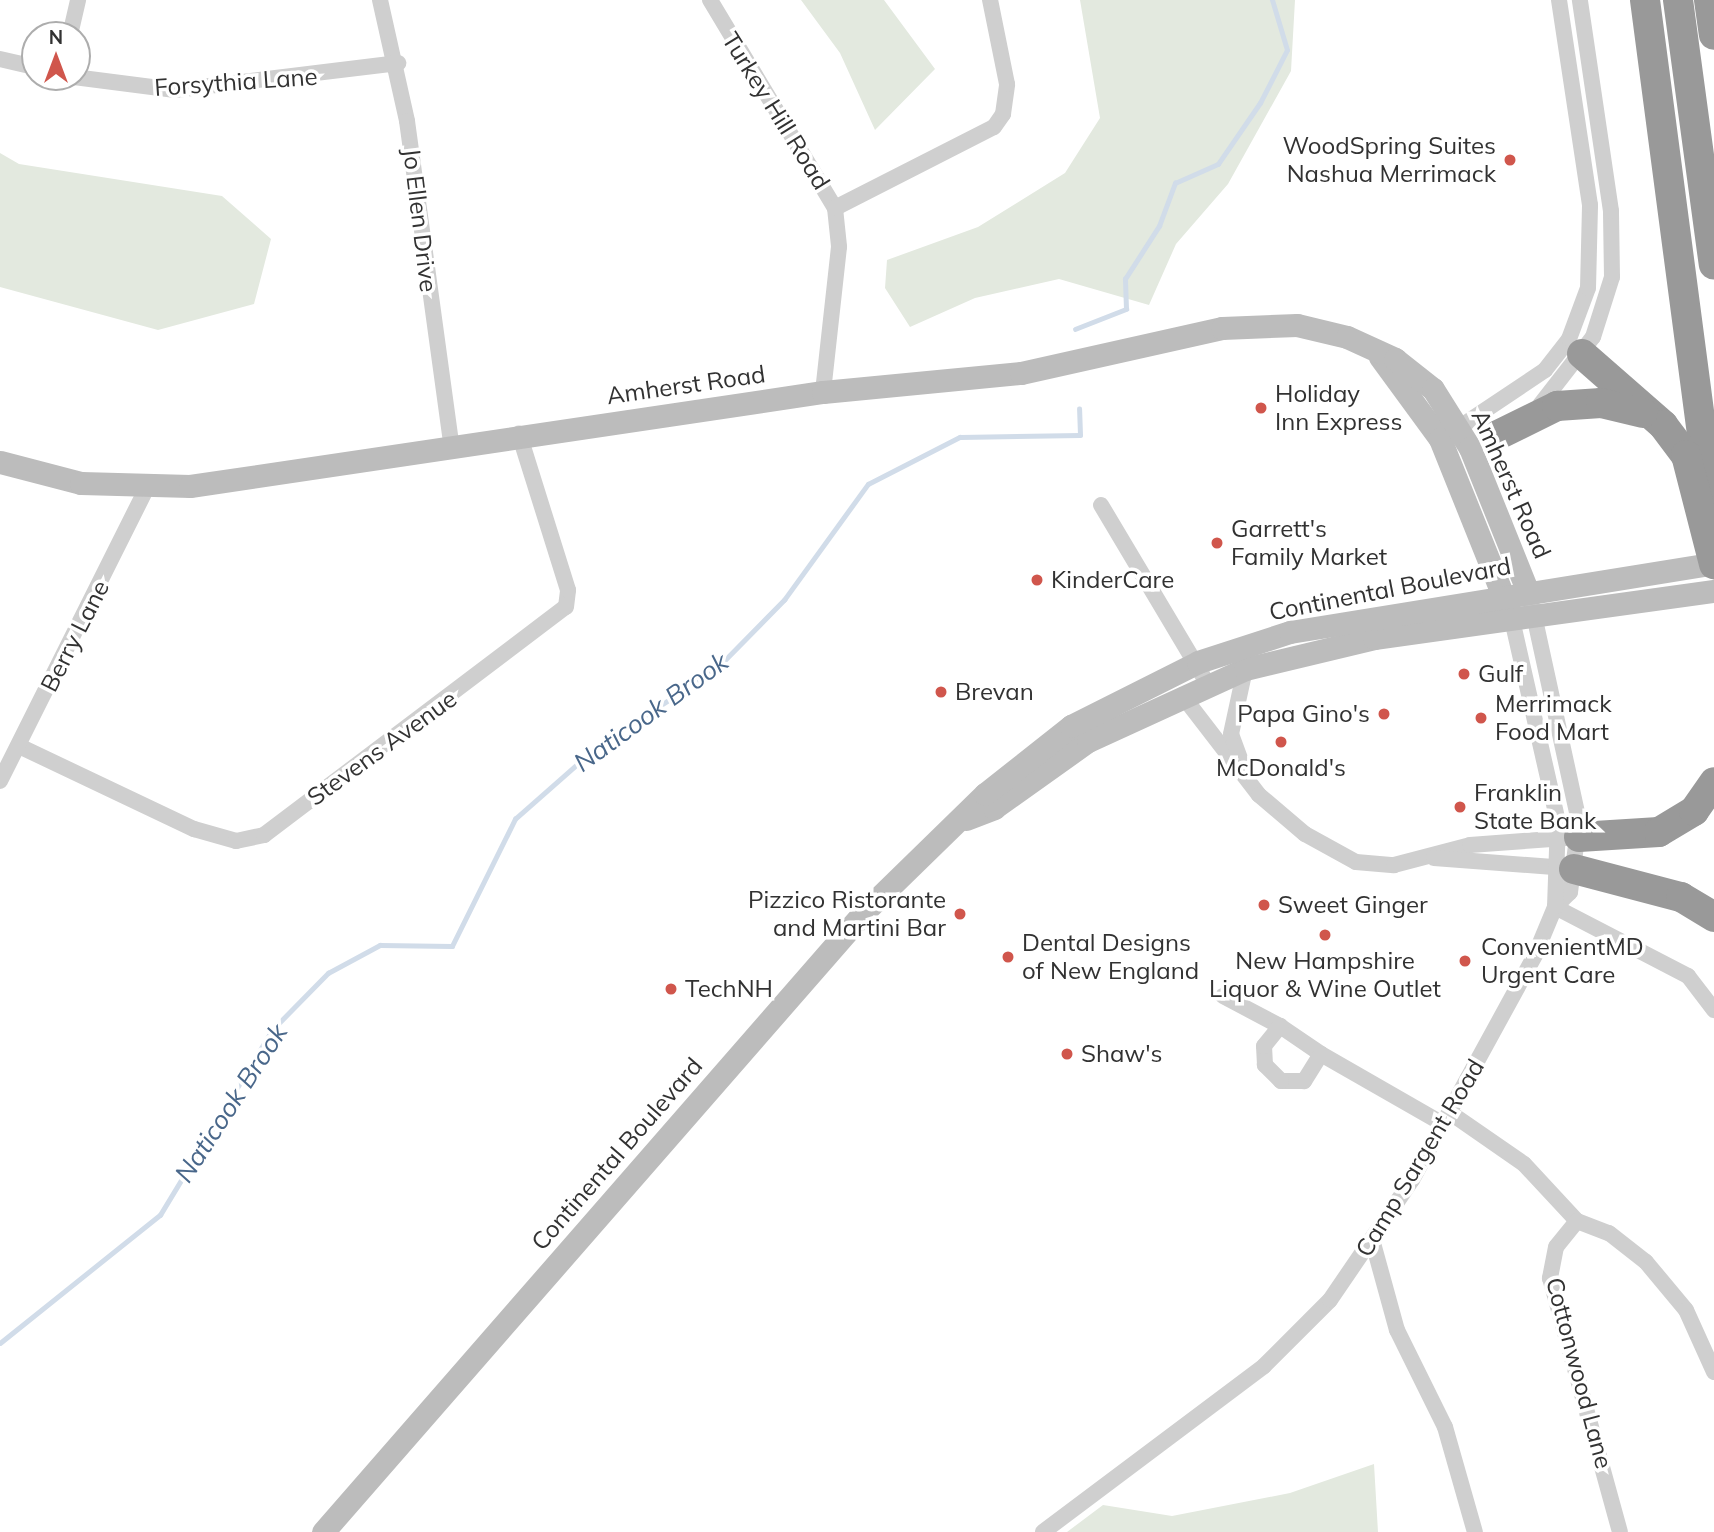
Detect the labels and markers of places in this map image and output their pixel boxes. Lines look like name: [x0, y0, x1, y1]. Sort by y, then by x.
place label: WoodSpring Suites Nashua Merrimack: [1283, 132, 1496, 188]
marker: WoodSpring Suites Nashua Merrimack: [1502, 152, 1518, 168]
place label: Holiday Inn Express: [1275, 380, 1402, 436]
marker: Holiday Inn Express: [1253, 400, 1269, 416]
place label: Garrett's Family Market: [1231, 515, 1387, 571]
marker: Garrett's Family Market: [1209, 535, 1225, 551]
place label: KinderCare: [1051, 566, 1174, 594]
marker: KinderCare: [1029, 572, 1045, 588]
place label: Gulf: [1478, 660, 1523, 688]
marker: Gulf: [1456, 666, 1472, 682]
place label: Brevan: [955, 678, 1034, 706]
marker: Brevan: [933, 684, 949, 700]
place label: Merrimack Food Mart: [1495, 690, 1611, 746]
place label: Papa Gino's: [1237, 700, 1370, 728]
marker: Papa Gino's: [1376, 706, 1392, 722]
marker: Merrimack Food Mart: [1473, 710, 1489, 726]
marker: McDonald's: [1273, 734, 1289, 750]
place label: McDonald's: [1216, 754, 1346, 782]
place label: Franklin State Bank: [1474, 779, 1596, 835]
marker: Franklin State Bank: [1452, 799, 1468, 815]
place label: Pizzico Ristorante and Martini Bar: [748, 886, 946, 942]
place label: Sweet Ginger: [1278, 891, 1428, 919]
marker: Sweet Ginger: [1256, 897, 1272, 913]
marker: Pizzico Ristorante and Martini Bar: [952, 906, 968, 922]
marker: New Hampshire Liquor & Wine Outlet: [1317, 927, 1333, 943]
place label: Dental Designs of New England: [1022, 929, 1199, 985]
place label: ConvenientMD Urgent Care: [1481, 933, 1644, 989]
place label: New Hampshire Liquor & Wine Outlet: [1209, 947, 1441, 1003]
marker: Dental Designs of New England: [1000, 949, 1016, 965]
marker: ConvenientMD Urgent Care: [1455, 951, 1475, 971]
place label: TechNH: [685, 975, 773, 1003]
marker: TechNH: [663, 981, 679, 997]
place label: Shaw's: [1081, 1040, 1162, 1068]
marker: Shaw's: [1059, 1046, 1075, 1062]

